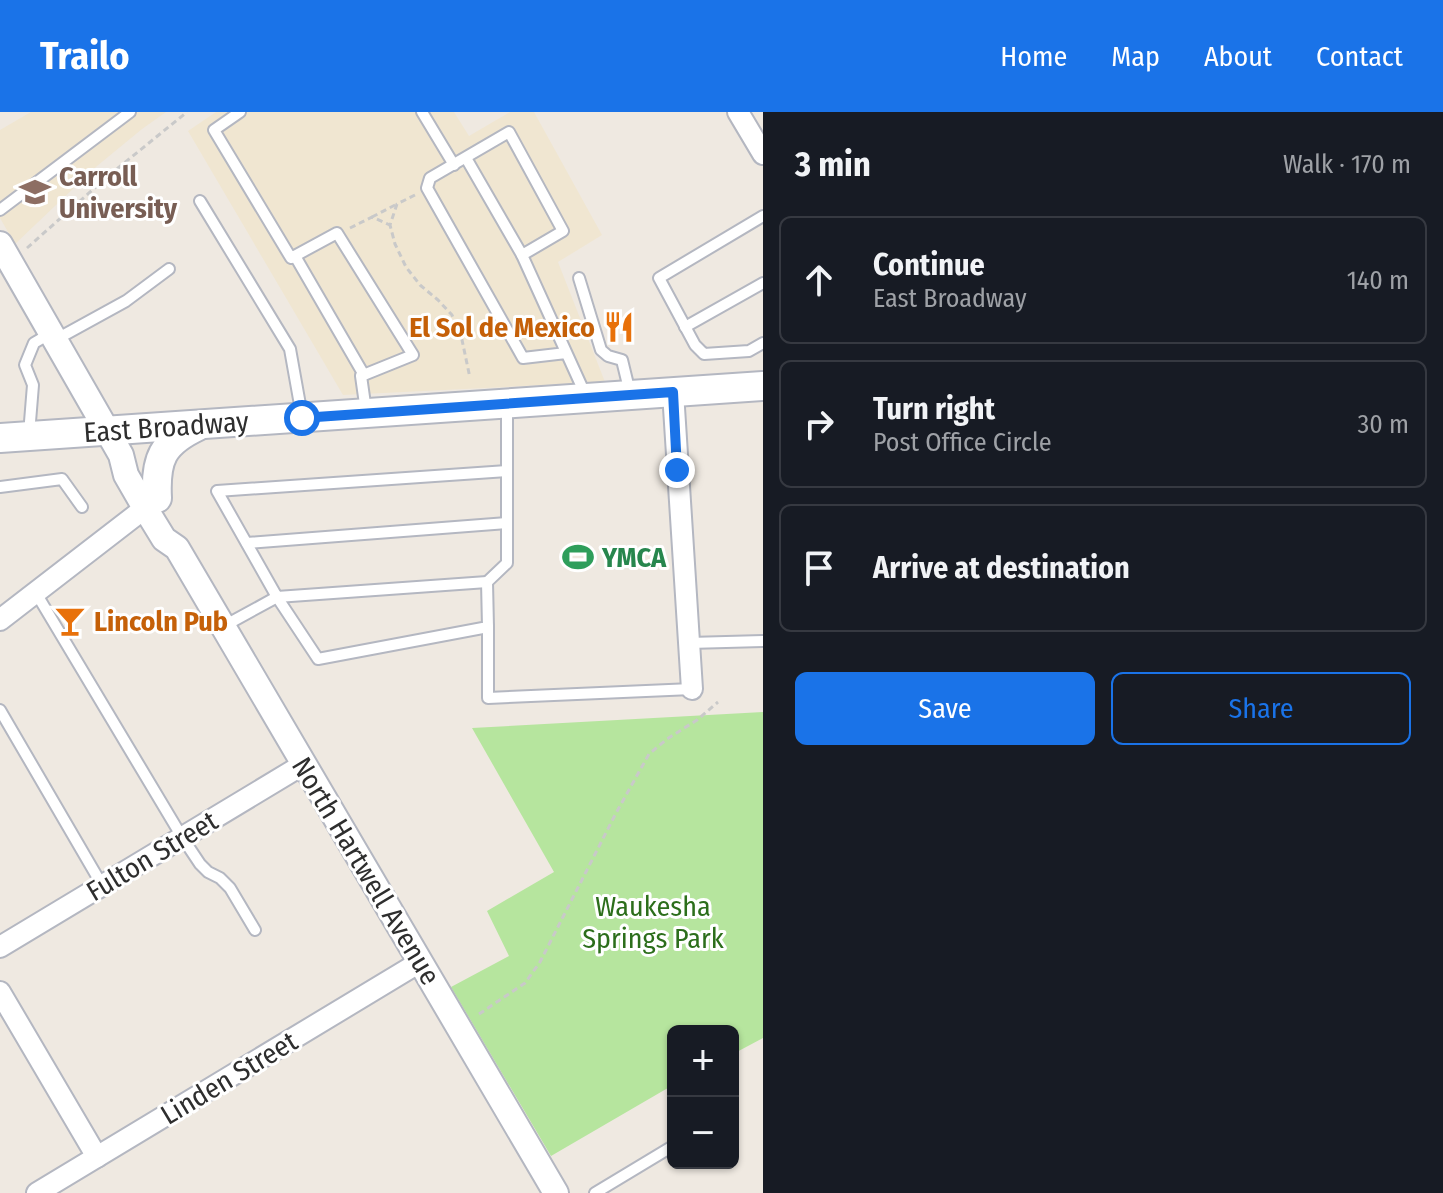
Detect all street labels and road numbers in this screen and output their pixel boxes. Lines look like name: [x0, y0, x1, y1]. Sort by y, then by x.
street label: East Broadway: [82, 405, 250, 449]
street label: North Hartwell Avenue: [285, 751, 447, 991]
street label: Fulton Street: [81, 804, 224, 908]
street label: Linden Street: [155, 1024, 304, 1132]

